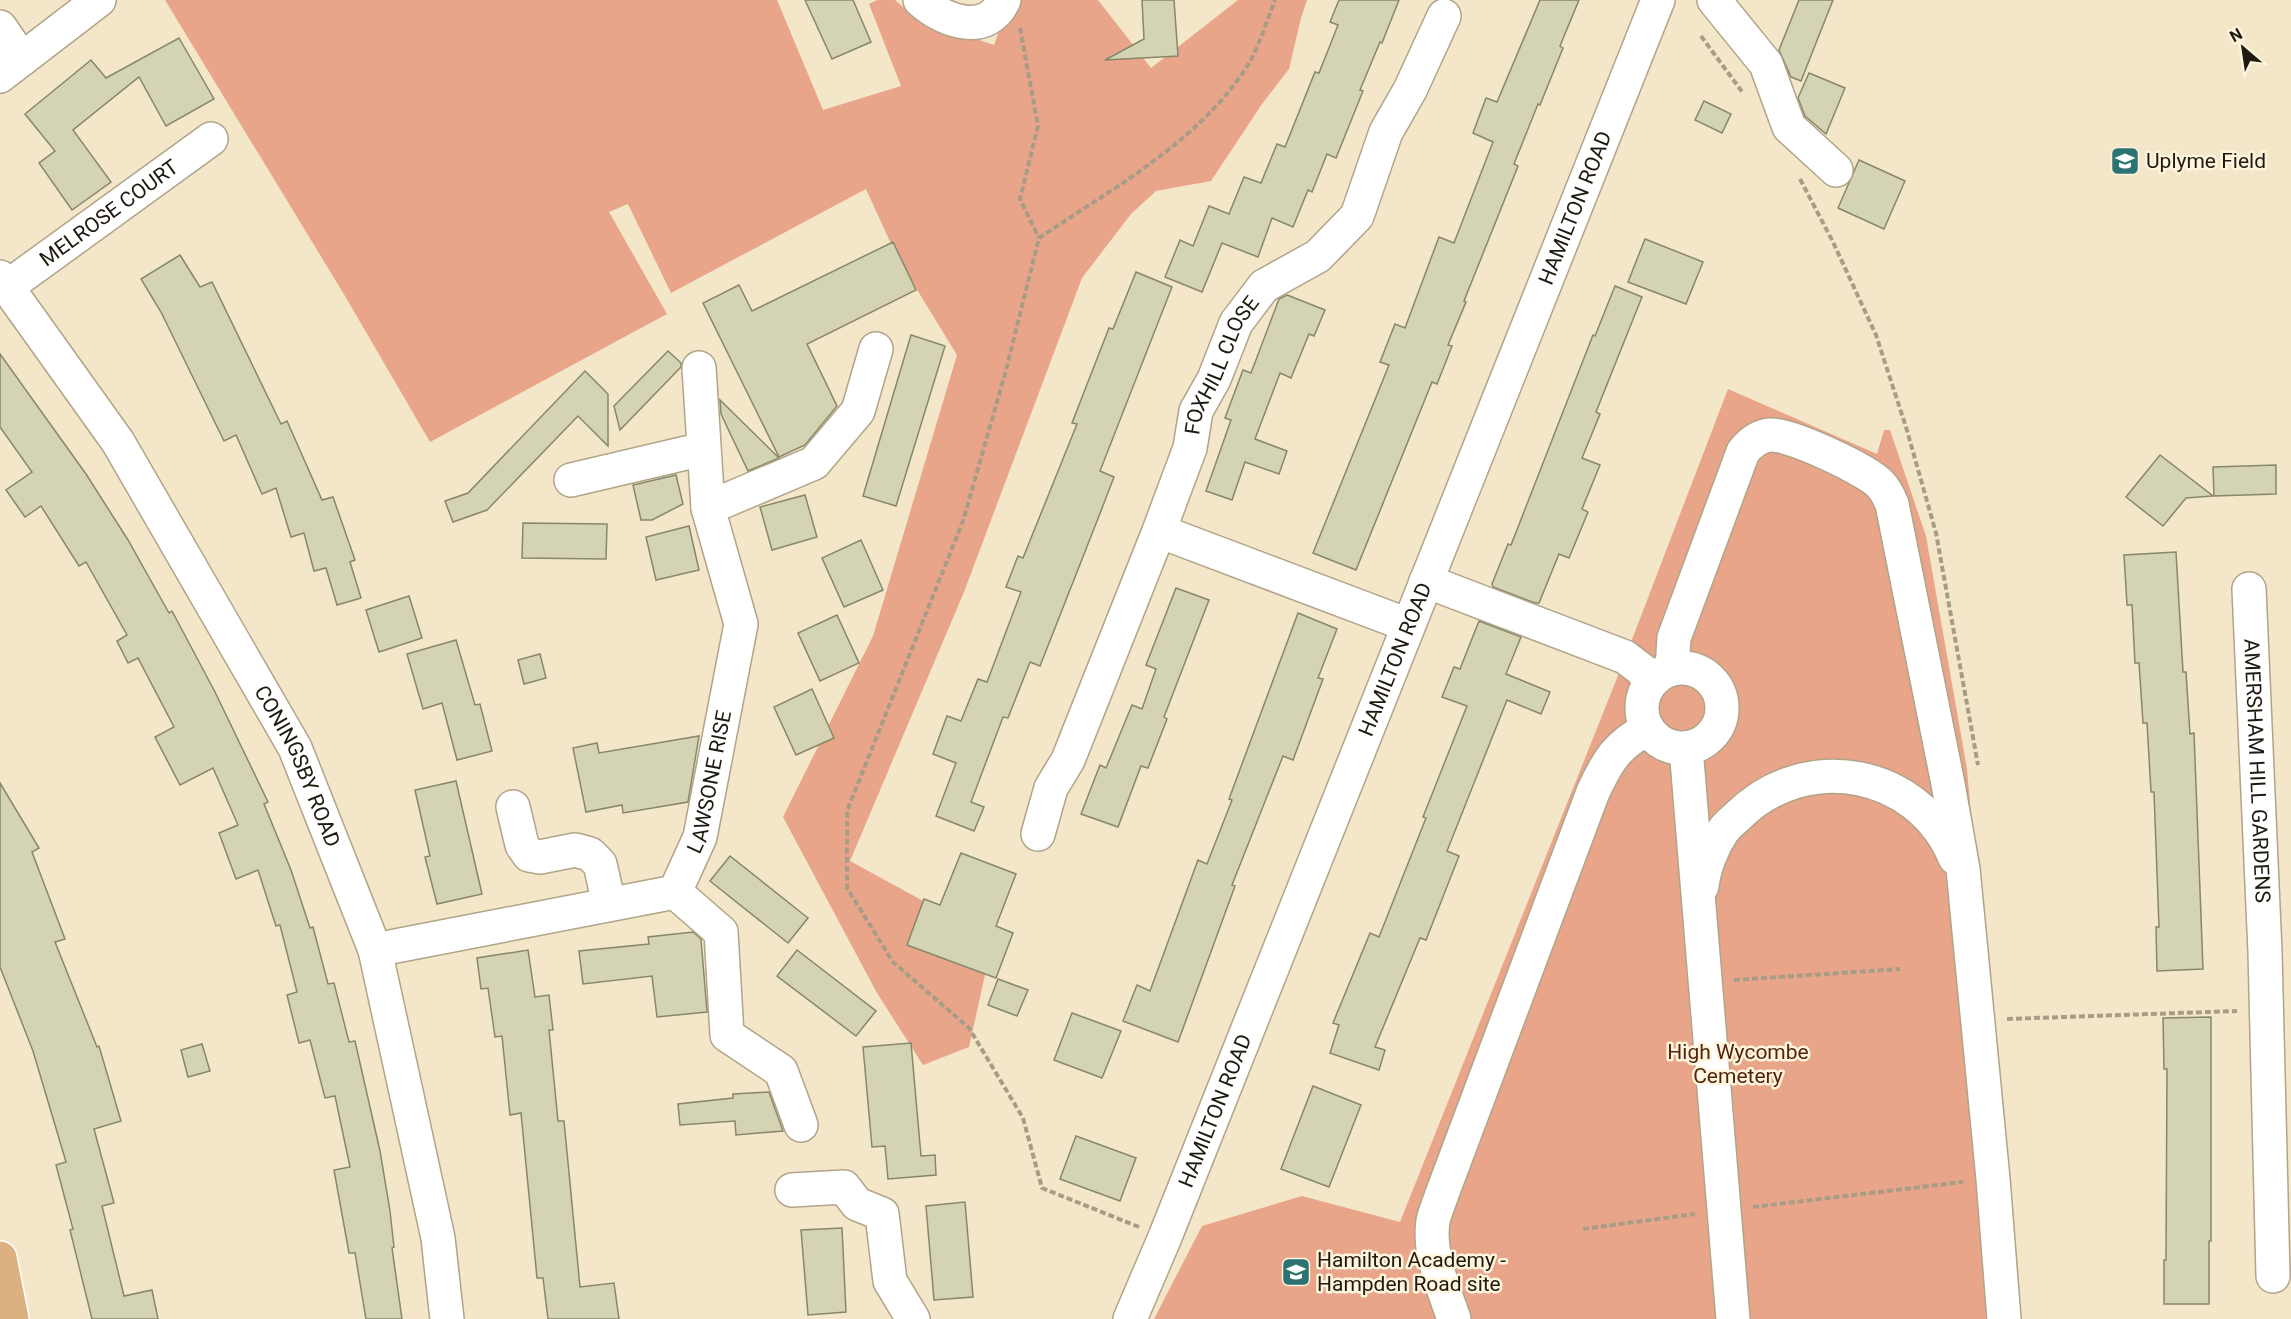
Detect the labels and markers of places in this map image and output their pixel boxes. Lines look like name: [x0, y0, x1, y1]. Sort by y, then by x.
school or university icon: Uplyme Field: [2109, 145, 2141, 177]
place label: Uplyme Field: [2146, 149, 2266, 173]
place label: Hamilton Academy - Hampden Road site: [1317, 1248, 1506, 1296]
school or university icon: Hamilton Academy - Hampden Road site: [1280, 1256, 1312, 1288]

